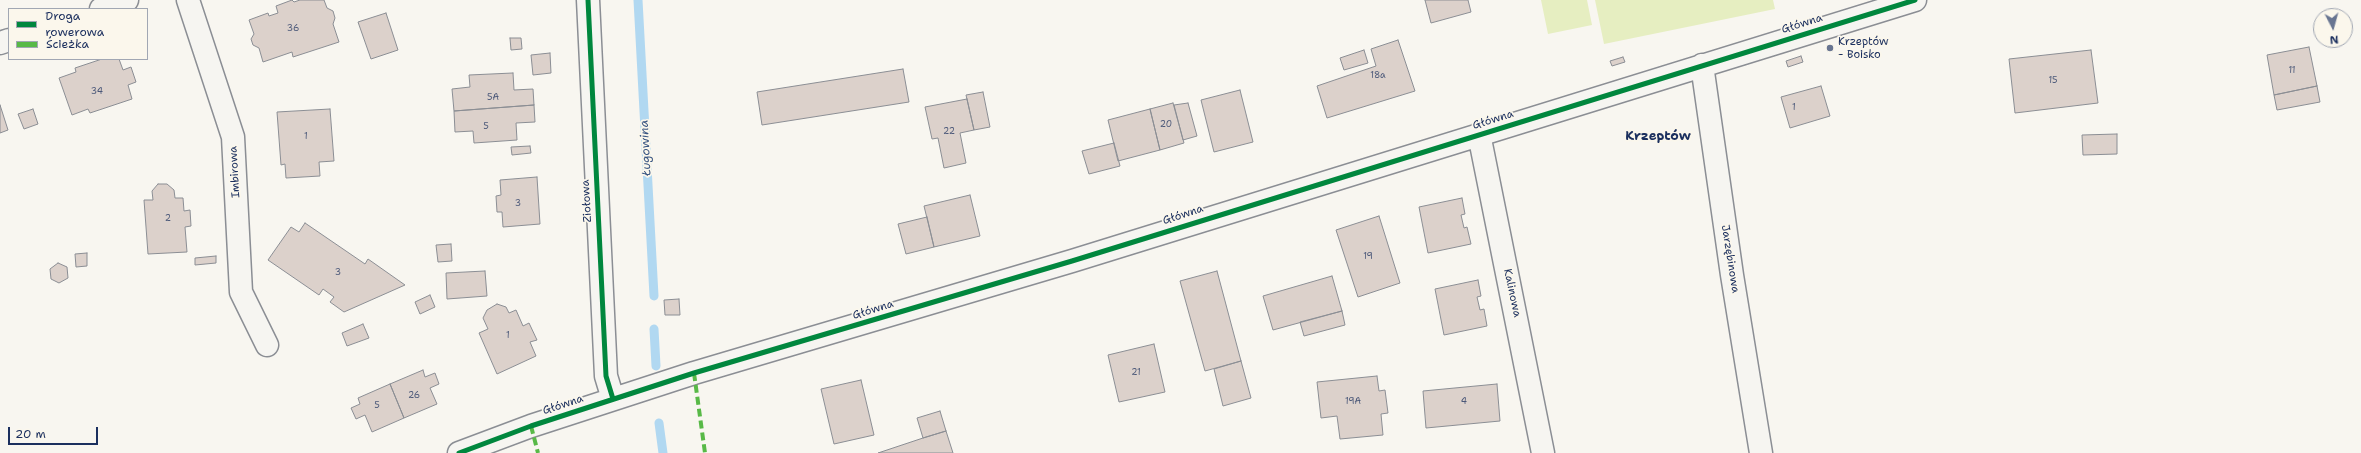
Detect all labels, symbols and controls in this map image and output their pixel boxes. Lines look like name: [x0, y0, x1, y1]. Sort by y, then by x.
legend: [8, 8, 148, 60]
text: Droga rowerowa: [45, 8, 104, 40]
north arrow: [2313, 8, 2353, 48]
street label: Główna: [1780, 12, 1824, 36]
house number: 36: [287, 24, 299, 34]
text: N: [2329, 32, 2339, 47]
place label: Krzeptów - Boisko: [1838, 35, 1889, 61]
text: Ścieżka: [46, 36, 89, 52]
marker: Krzeptów - Boisko: [1825, 43, 1835, 53]
house number: 11: [2288, 66, 2296, 76]
house number: 18a: [1370, 71, 1386, 81]
house number: 15: [2048, 76, 2058, 86]
house number: 34: [91, 87, 103, 97]
house number: 5A: [487, 93, 499, 103]
house number: 1: [1792, 103, 1796, 113]
street label: Główna: [1471, 108, 1515, 132]
water label: Ługowina: [637, 120, 655, 176]
house number: 20: [1160, 120, 1172, 130]
house number: 5: [483, 122, 489, 132]
house number: 22: [943, 127, 955, 137]
district label: Krzeptów: [1625, 129, 1691, 145]
house number: 1: [304, 132, 308, 142]
street label: Imbirowa: [227, 146, 243, 198]
street label: Ziołowa: [579, 179, 595, 223]
house number: 3: [515, 199, 521, 209]
street label: Główna: [1161, 202, 1205, 228]
house number: 2: [165, 214, 171, 224]
street label: Jarzębinowa: [1718, 224, 1742, 294]
house number: 19: [1363, 252, 1373, 262]
house number: 3: [335, 268, 341, 278]
street label: Kalinowa: [1500, 268, 1524, 318]
street label: Główna: [851, 298, 895, 322]
house number: 1: [506, 331, 510, 341]
house number: 21: [1131, 368, 1141, 378]
house number: 26: [408, 391, 420, 401]
street label: Główna: [541, 392, 585, 418]
house number: 19A: [1345, 397, 1361, 407]
house number: 4: [1461, 397, 1467, 407]
house number: 5: [374, 401, 380, 411]
scale bar: [10, 419, 100, 445]
text: 20 m: [15, 426, 46, 442]

